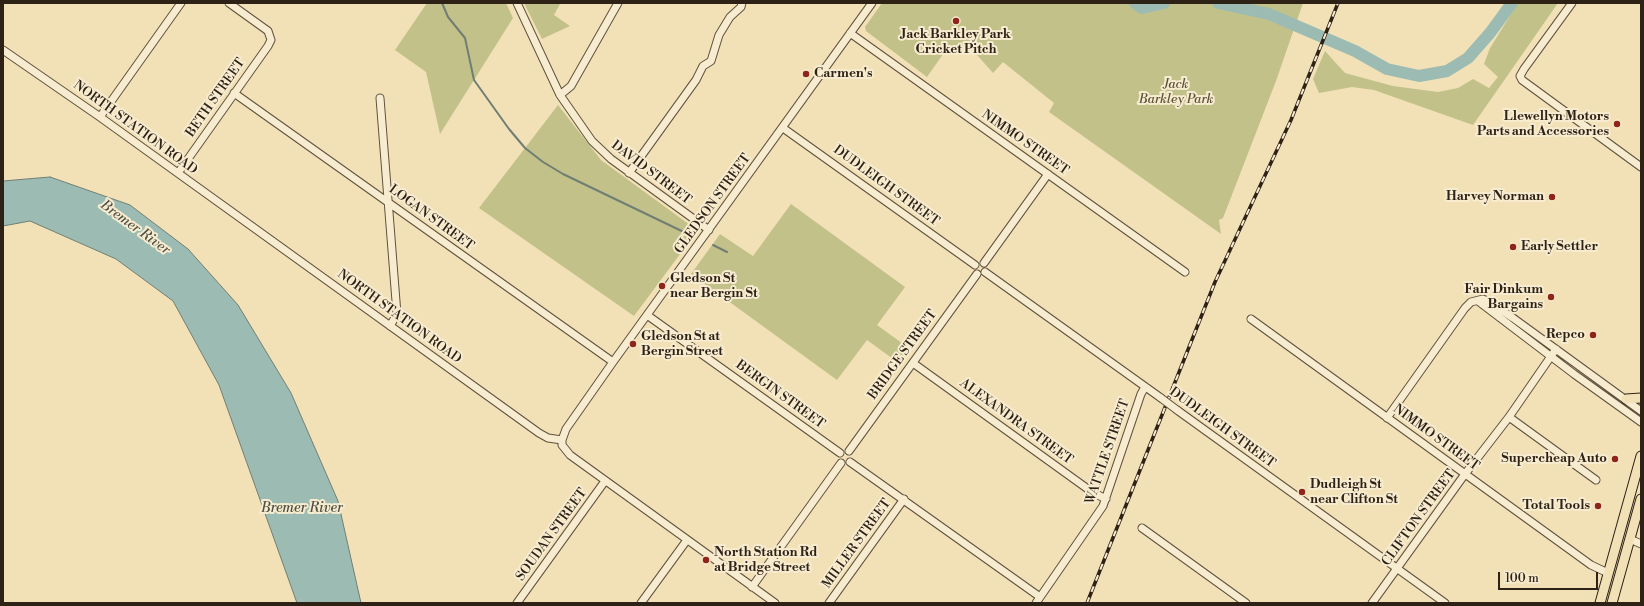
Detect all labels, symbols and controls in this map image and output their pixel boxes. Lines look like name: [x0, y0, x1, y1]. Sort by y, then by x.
marker: Jack Barkley Park Cricket Pitch: [951, 16, 961, 26]
place label: Jack Barkley Park Cricket Pitch: [901, 27, 1011, 58]
street label: BETH STREET: [183, 56, 249, 140]
place label: Carmen's: [814, 66, 873, 82]
marker: Carmen's: [801, 69, 811, 79]
park label: Jack Barkley Park: [1139, 77, 1213, 108]
street label: NORTH STATION ROAD: [70, 78, 200, 178]
street label: NIMMO STREET: [978, 107, 1072, 179]
place label: Llewellyn Motors Parts and Accessories: [1477, 109, 1609, 140]
marker: Llewellyn Motors Parts and Accessories: [1612, 119, 1622, 129]
street label: DAVID STREET: [608, 138, 694, 208]
street label: DUDLEIGH STREET: [830, 142, 942, 230]
street label: GLEDSON STREET: [672, 151, 754, 257]
street label: LOGAN STREET: [385, 182, 477, 254]
place label: Harvey Norman: [1446, 189, 1544, 205]
marker: Harvey Norman: [1547, 192, 1557, 202]
water label: Bremer River: [97, 197, 173, 259]
place label: Early Settler: [1521, 239, 1598, 255]
marker: Early Settler: [1508, 242, 1518, 252]
street label: NORTH STATION ROAD: [334, 267, 464, 367]
place label: Gledson St near Bergin St: [670, 271, 758, 302]
marker: Gledson St near Bergin St: [657, 281, 667, 291]
place label: Fair Dinkum Bargains: [1465, 282, 1543, 313]
marker: Fair Dinkum Bargains: [1546, 292, 1556, 302]
street label: BRIDGE STREET: [865, 307, 941, 403]
place label: Repco: [1546, 327, 1585, 343]
place label: Gledson St at Bergin Street: [641, 329, 723, 360]
marker: Repco: [1588, 330, 1598, 340]
marker: Gledson St at Bergin Street: [628, 339, 638, 349]
street label: BERGIN STREET: [732, 357, 828, 433]
street label: ALEXANDRA STREET: [956, 376, 1076, 468]
street label: DUDLEIGH STREET: [1166, 384, 1278, 472]
street label: WATTLE STREET: [1083, 397, 1133, 507]
street label: NIMMO STREET: [1390, 401, 1482, 475]
place label: Supercheap Auto: [1501, 451, 1607, 467]
marker: Supercheap Auto: [1610, 454, 1620, 464]
street label: CLIFTON STREET: [1379, 467, 1459, 569]
place label: Dudleigh St near Clifton St: [1310, 477, 1398, 508]
street label: SOUDAN STREET: [513, 486, 591, 584]
marker: Dudleigh St near Clifton St: [1297, 487, 1307, 497]
street label: MILLER STREET: [819, 496, 895, 592]
place label: Total Tools: [1523, 498, 1590, 514]
water label: Bremer River: [261, 501, 343, 517]
marker: Total Tools: [1593, 501, 1603, 511]
place label: North Station Rd at Bridge Street: [714, 545, 818, 576]
marker: North Station Rd at Bridge Street: [701, 555, 711, 565]
scale bar: [1500, 564, 1600, 590]
text: 100 m: [1505, 571, 1539, 586]

